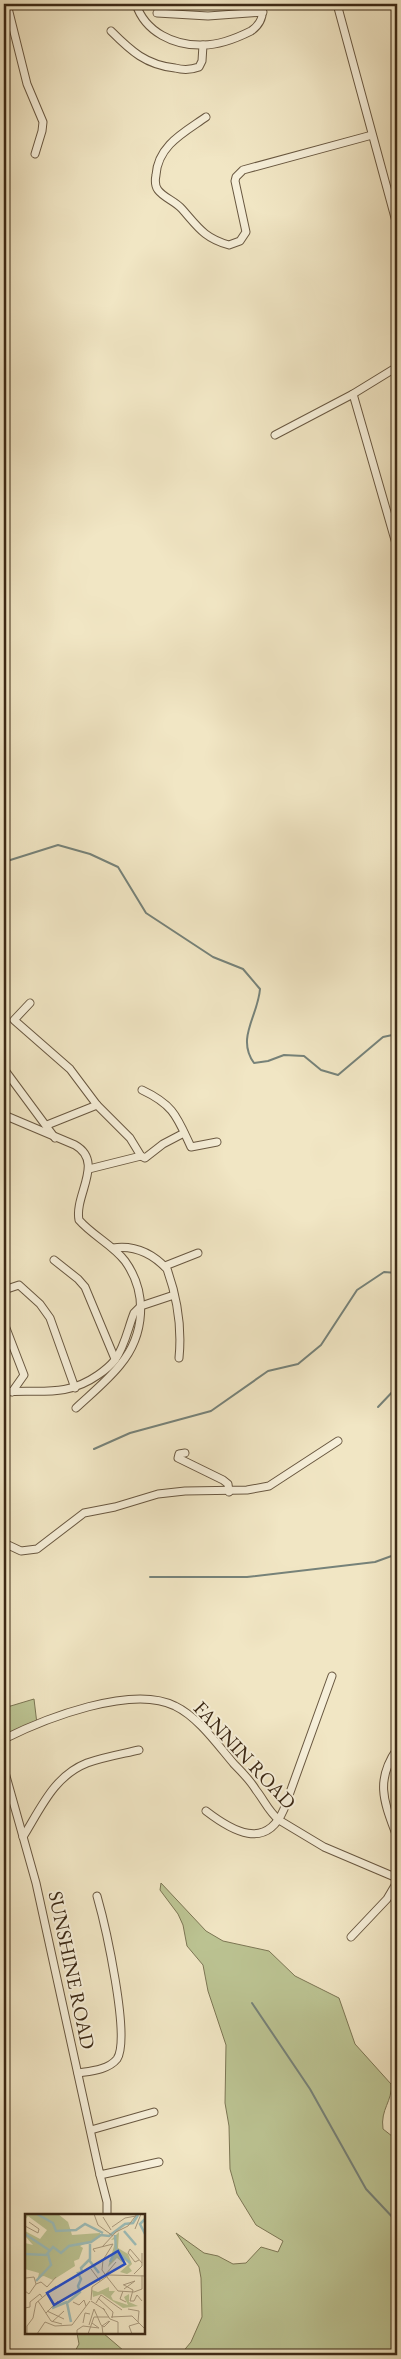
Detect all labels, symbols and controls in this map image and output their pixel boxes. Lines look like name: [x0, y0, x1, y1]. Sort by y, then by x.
street label: FANNIN ROAD: [188, 1695, 302, 1815]
street label: SUNSHINE ROAD: [43, 1888, 101, 2052]
inset map: [25, 2214, 145, 2334]

